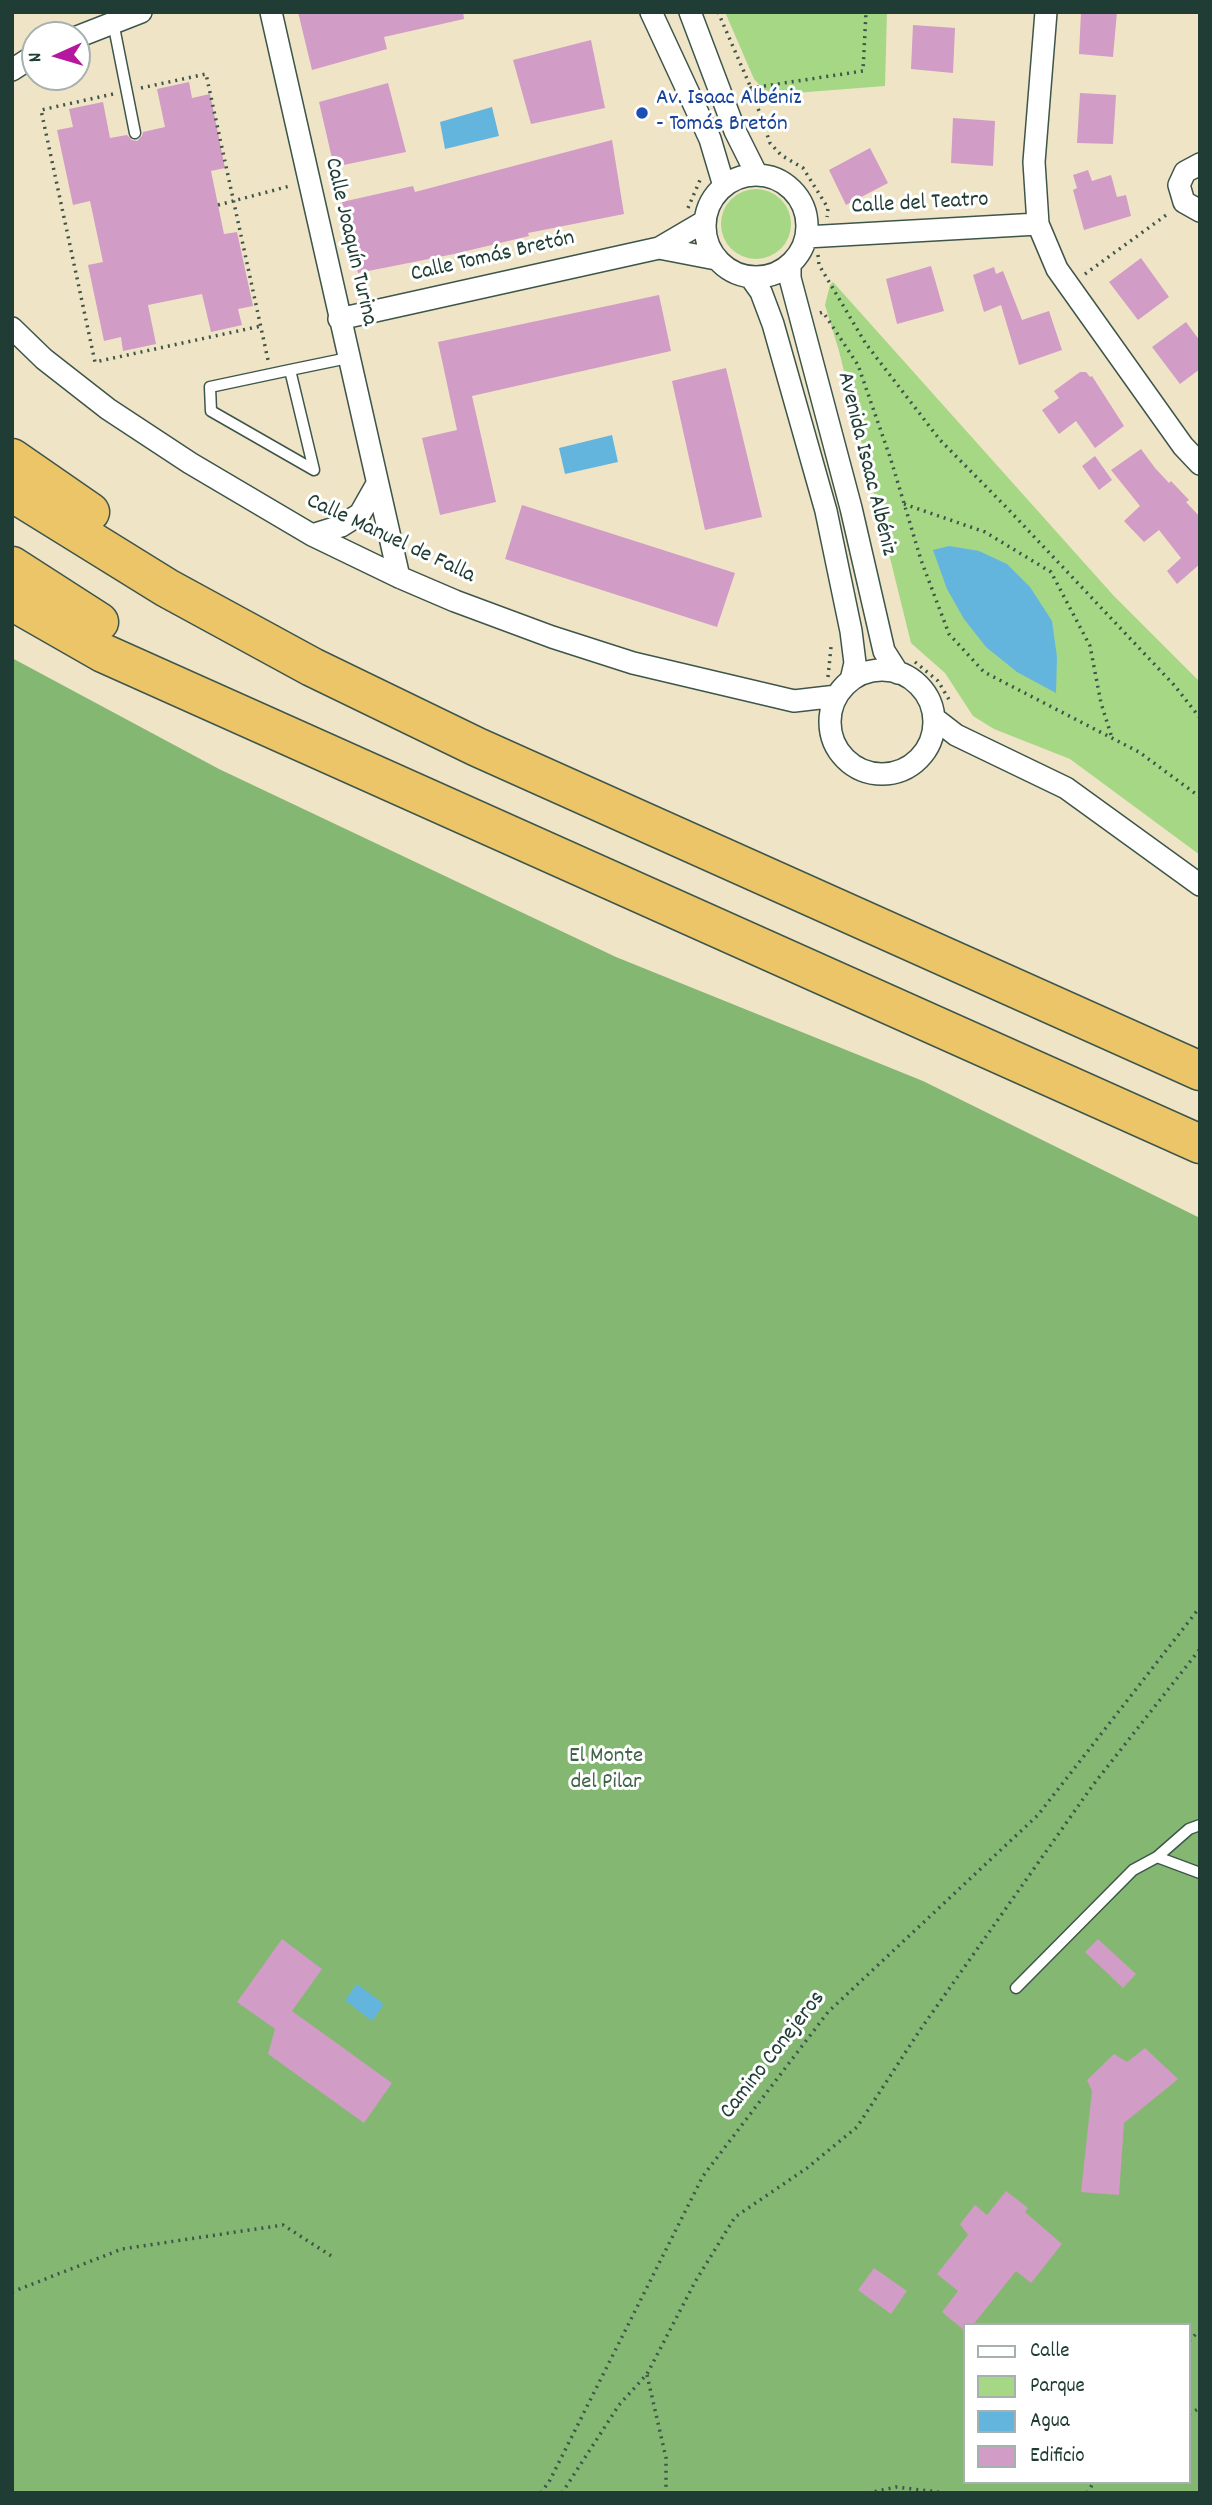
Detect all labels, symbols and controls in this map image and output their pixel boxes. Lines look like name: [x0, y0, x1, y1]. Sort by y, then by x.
north arrow: [21, 21, 91, 91]
text: N: [23, 52, 50, 63]
place label: Av. Isaac Albéniz - Tomás Bretón: [656, 86, 802, 140]
marker: Av. Isaac Albéniz - Tomás Bretón: [634, 105, 650, 121]
street label: Calle Joaquín Turina: [316, 155, 382, 329]
street label: Calle del Teatro: [851, 188, 989, 222]
street label: Calle Tomás Bretón: [409, 226, 577, 290]
street label: Avenida Isaac Albéniz: [829, 369, 901, 559]
street label: Calle Manuel de Falla: [301, 489, 479, 591]
park label: El Monte del Pilar: [569, 1744, 643, 1798]
street label: Camino Conejeros: [715, 1986, 833, 2126]
legend: [964, 2323, 1191, 2484]
text: Calle: [1030, 2337, 1069, 2367]
text: Parque: [1030, 2372, 1085, 2402]
text: Agua: [1030, 2407, 1070, 2437]
text: Edificio: [1030, 2442, 1085, 2472]

